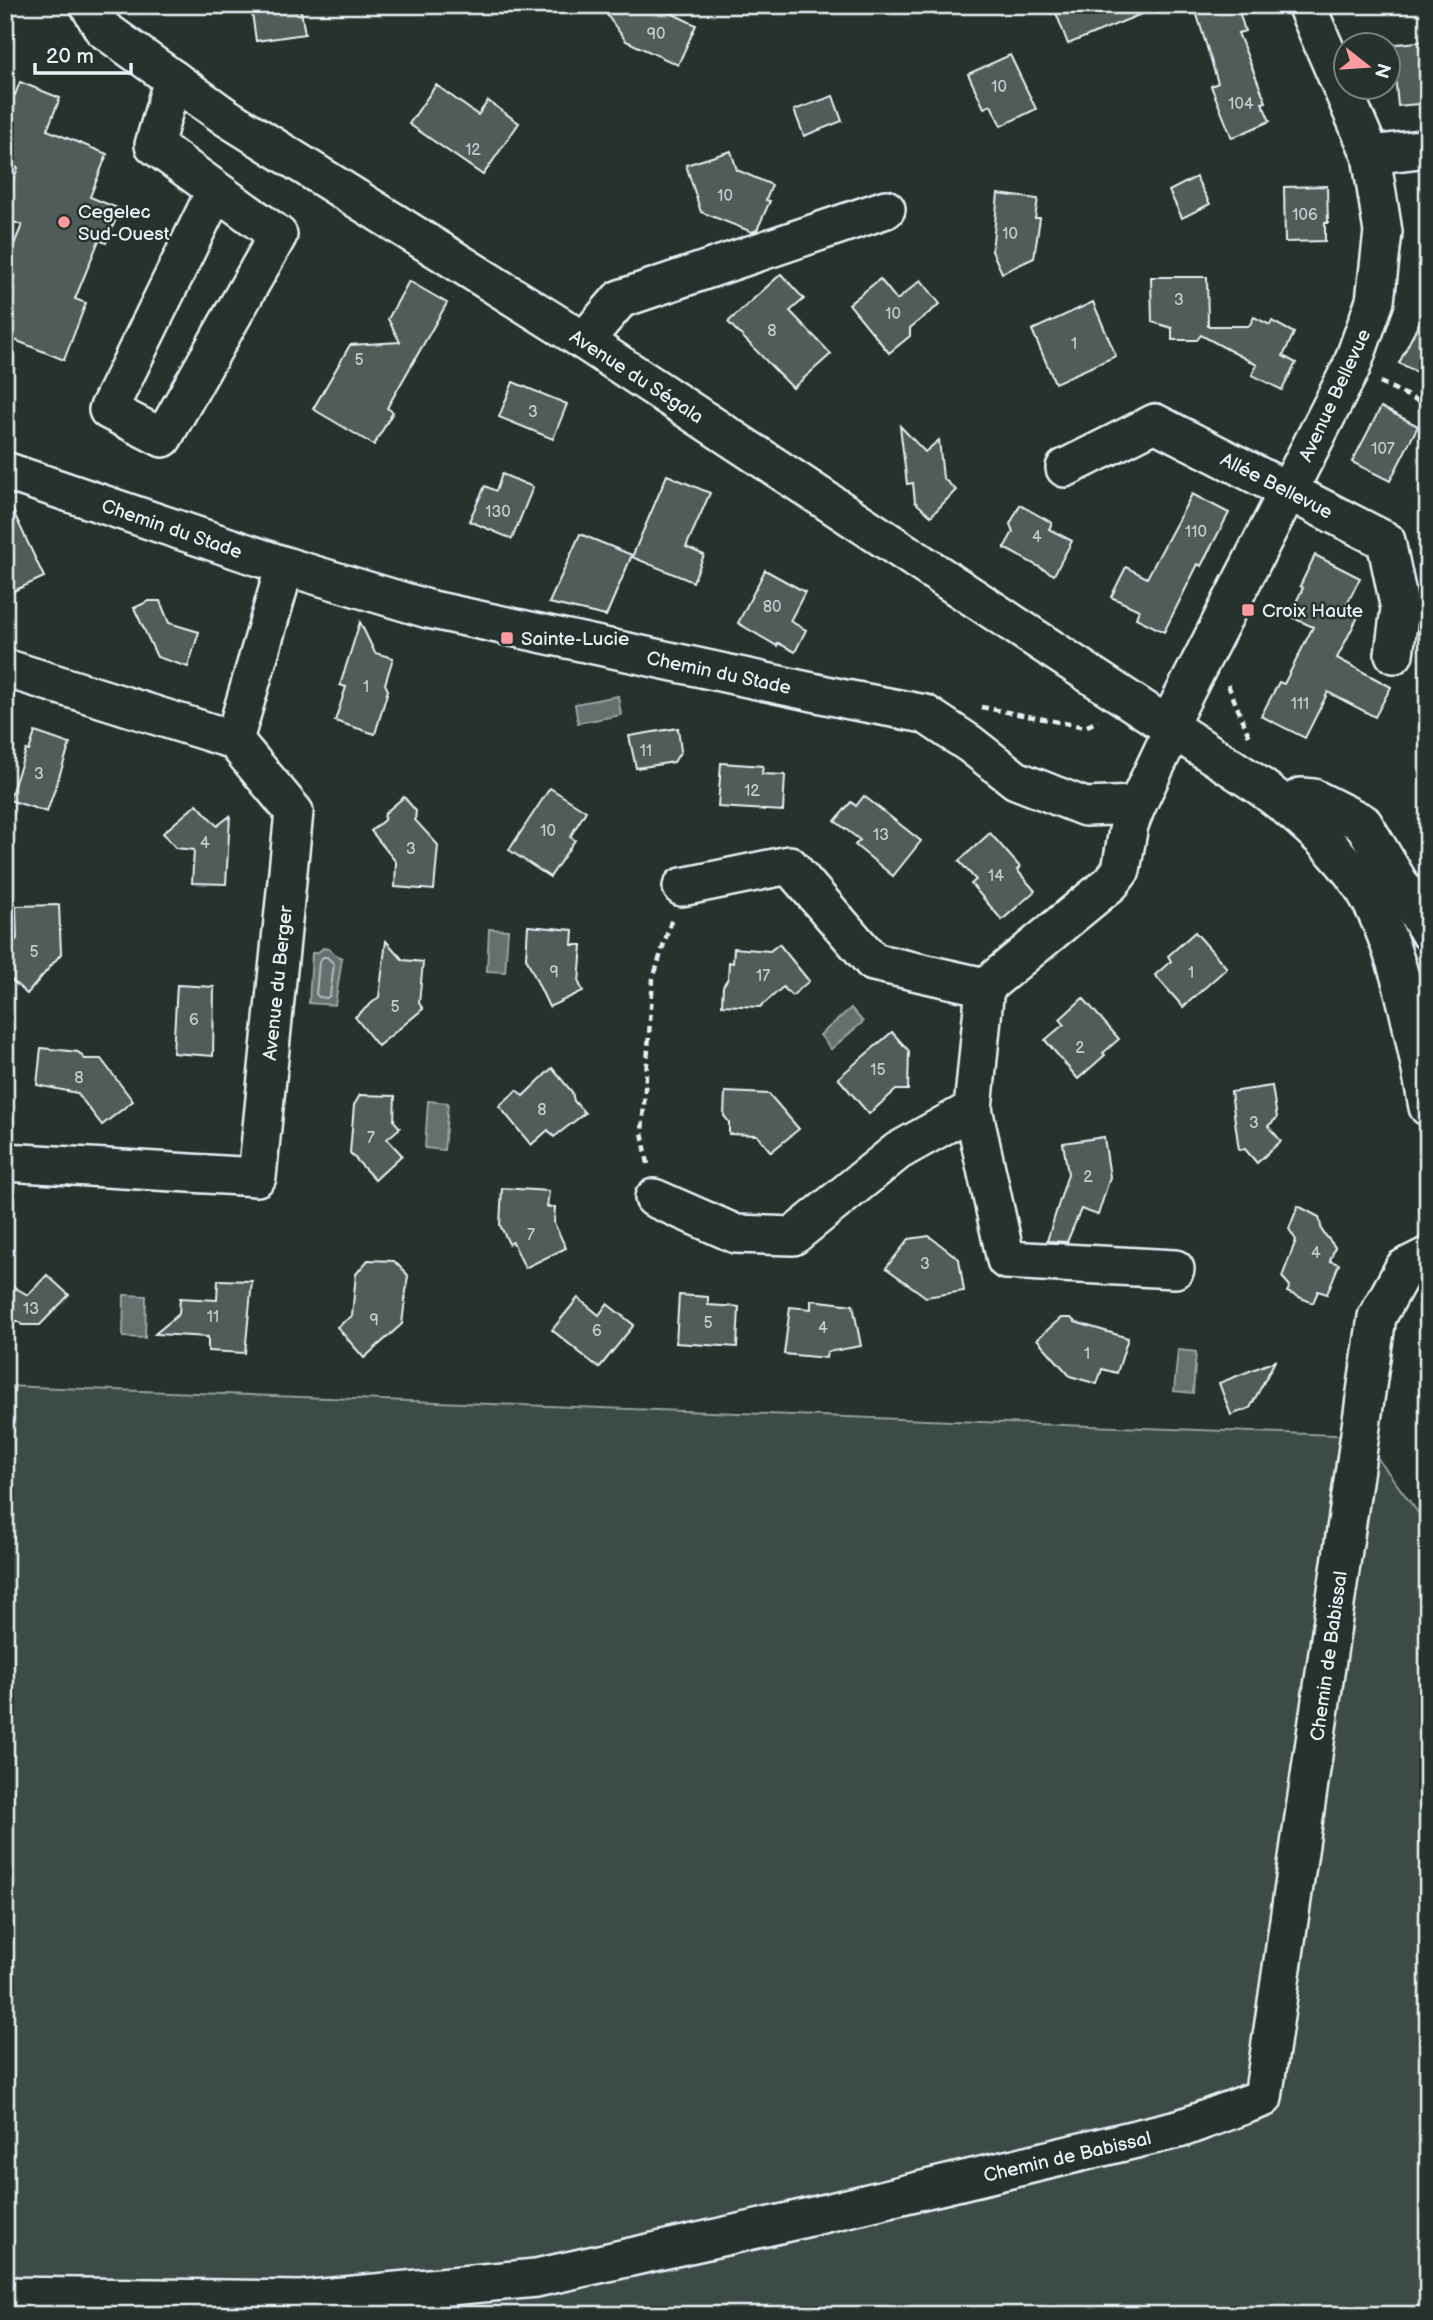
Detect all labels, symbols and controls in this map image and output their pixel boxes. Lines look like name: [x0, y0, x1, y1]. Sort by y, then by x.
house number: 90: [647, 25, 665, 44]
scale bar: [35, 32, 131, 76]
north arrow: [1332, 32, 1402, 102]
text: 20 m: [46, 44, 94, 69]
text: N: [1369, 60, 1395, 81]
house number: 10: [991, 78, 1007, 97]
house number: 104: [1228, 95, 1254, 114]
house number: 12: [465, 141, 481, 160]
house number: 10: [717, 187, 733, 206]
place label: Cegelec Sud-Ouest: [78, 201, 170, 246]
house number: 106: [1292, 206, 1318, 225]
marker: Cegelec Sud-Ouest: [56, 214, 72, 230]
house number: 10: [1002, 225, 1018, 244]
house number: 3: [1174, 291, 1184, 310]
house number: 10: [885, 305, 901, 324]
house number: 8: [767, 322, 777, 341]
street label: Avenue du Ségala: [565, 325, 707, 429]
street label: Avenue Bellevue: [1295, 326, 1376, 466]
house number: 1: [1071, 335, 1077, 354]
house number: 5: [354, 351, 364, 370]
house number: 3: [528, 403, 538, 422]
house number: 107: [1371, 440, 1395, 459]
street label: Allée Bellevue: [1216, 448, 1336, 524]
street label: Chemin du Stade: [98, 495, 245, 564]
house number: 130: [485, 503, 511, 522]
house number: 110: [1185, 523, 1207, 542]
house number: 4: [1032, 528, 1042, 547]
house number: 80: [763, 598, 781, 617]
place label: Croix Haute: [1262, 600, 1363, 623]
marker: Croix Haute: [1240, 602, 1256, 618]
place label: Sainte-Lucie: [521, 628, 629, 651]
marker: Sainte-Lucie: [499, 630, 515, 646]
street label: Chemin du Stade: [644, 647, 793, 700]
house number: 1: [363, 678, 369, 697]
house number: 111: [1291, 695, 1309, 714]
house number: 11: [640, 742, 652, 761]
house number: 3: [34, 765, 44, 784]
house number: 12: [744, 782, 760, 801]
house number: 10: [540, 822, 556, 841]
house number: 13: [873, 826, 889, 845]
house number: 4: [200, 834, 210, 853]
house number: 3: [406, 840, 416, 859]
house number: 14: [988, 867, 1004, 886]
street label: Avenue du Berger: [259, 904, 298, 1062]
house number: 5: [29, 943, 39, 962]
house number: 9: [549, 963, 559, 982]
house number: 1: [1188, 964, 1194, 983]
house number: 17: [756, 967, 770, 986]
house number: 5: [390, 998, 400, 1017]
house number: 6: [189, 1011, 199, 1030]
house number: 2: [1075, 1039, 1085, 1058]
house number: 15: [870, 1061, 886, 1080]
house number: 8: [74, 1069, 84, 1088]
house number: 8: [537, 1101, 547, 1120]
house number: 3: [1249, 1114, 1259, 1133]
house number: 7: [367, 1129, 375, 1148]
house number: 2: [1083, 1168, 1093, 1187]
house number: 7: [527, 1226, 535, 1245]
house number: 4: [1311, 1244, 1321, 1263]
house number: 3: [920, 1255, 930, 1274]
house number: 13: [23, 1300, 39, 1319]
house number: 11: [207, 1308, 219, 1327]
house number: 9: [369, 1311, 379, 1330]
house number: 5: [703, 1314, 713, 1333]
house number: 4: [818, 1319, 828, 1338]
house number: 6: [592, 1322, 602, 1341]
house number: 1: [1084, 1345, 1090, 1364]
street label: Chemin de Babissal: [1306, 1570, 1353, 1743]
street label: Chemin de Babissal: [981, 2127, 1153, 2188]

